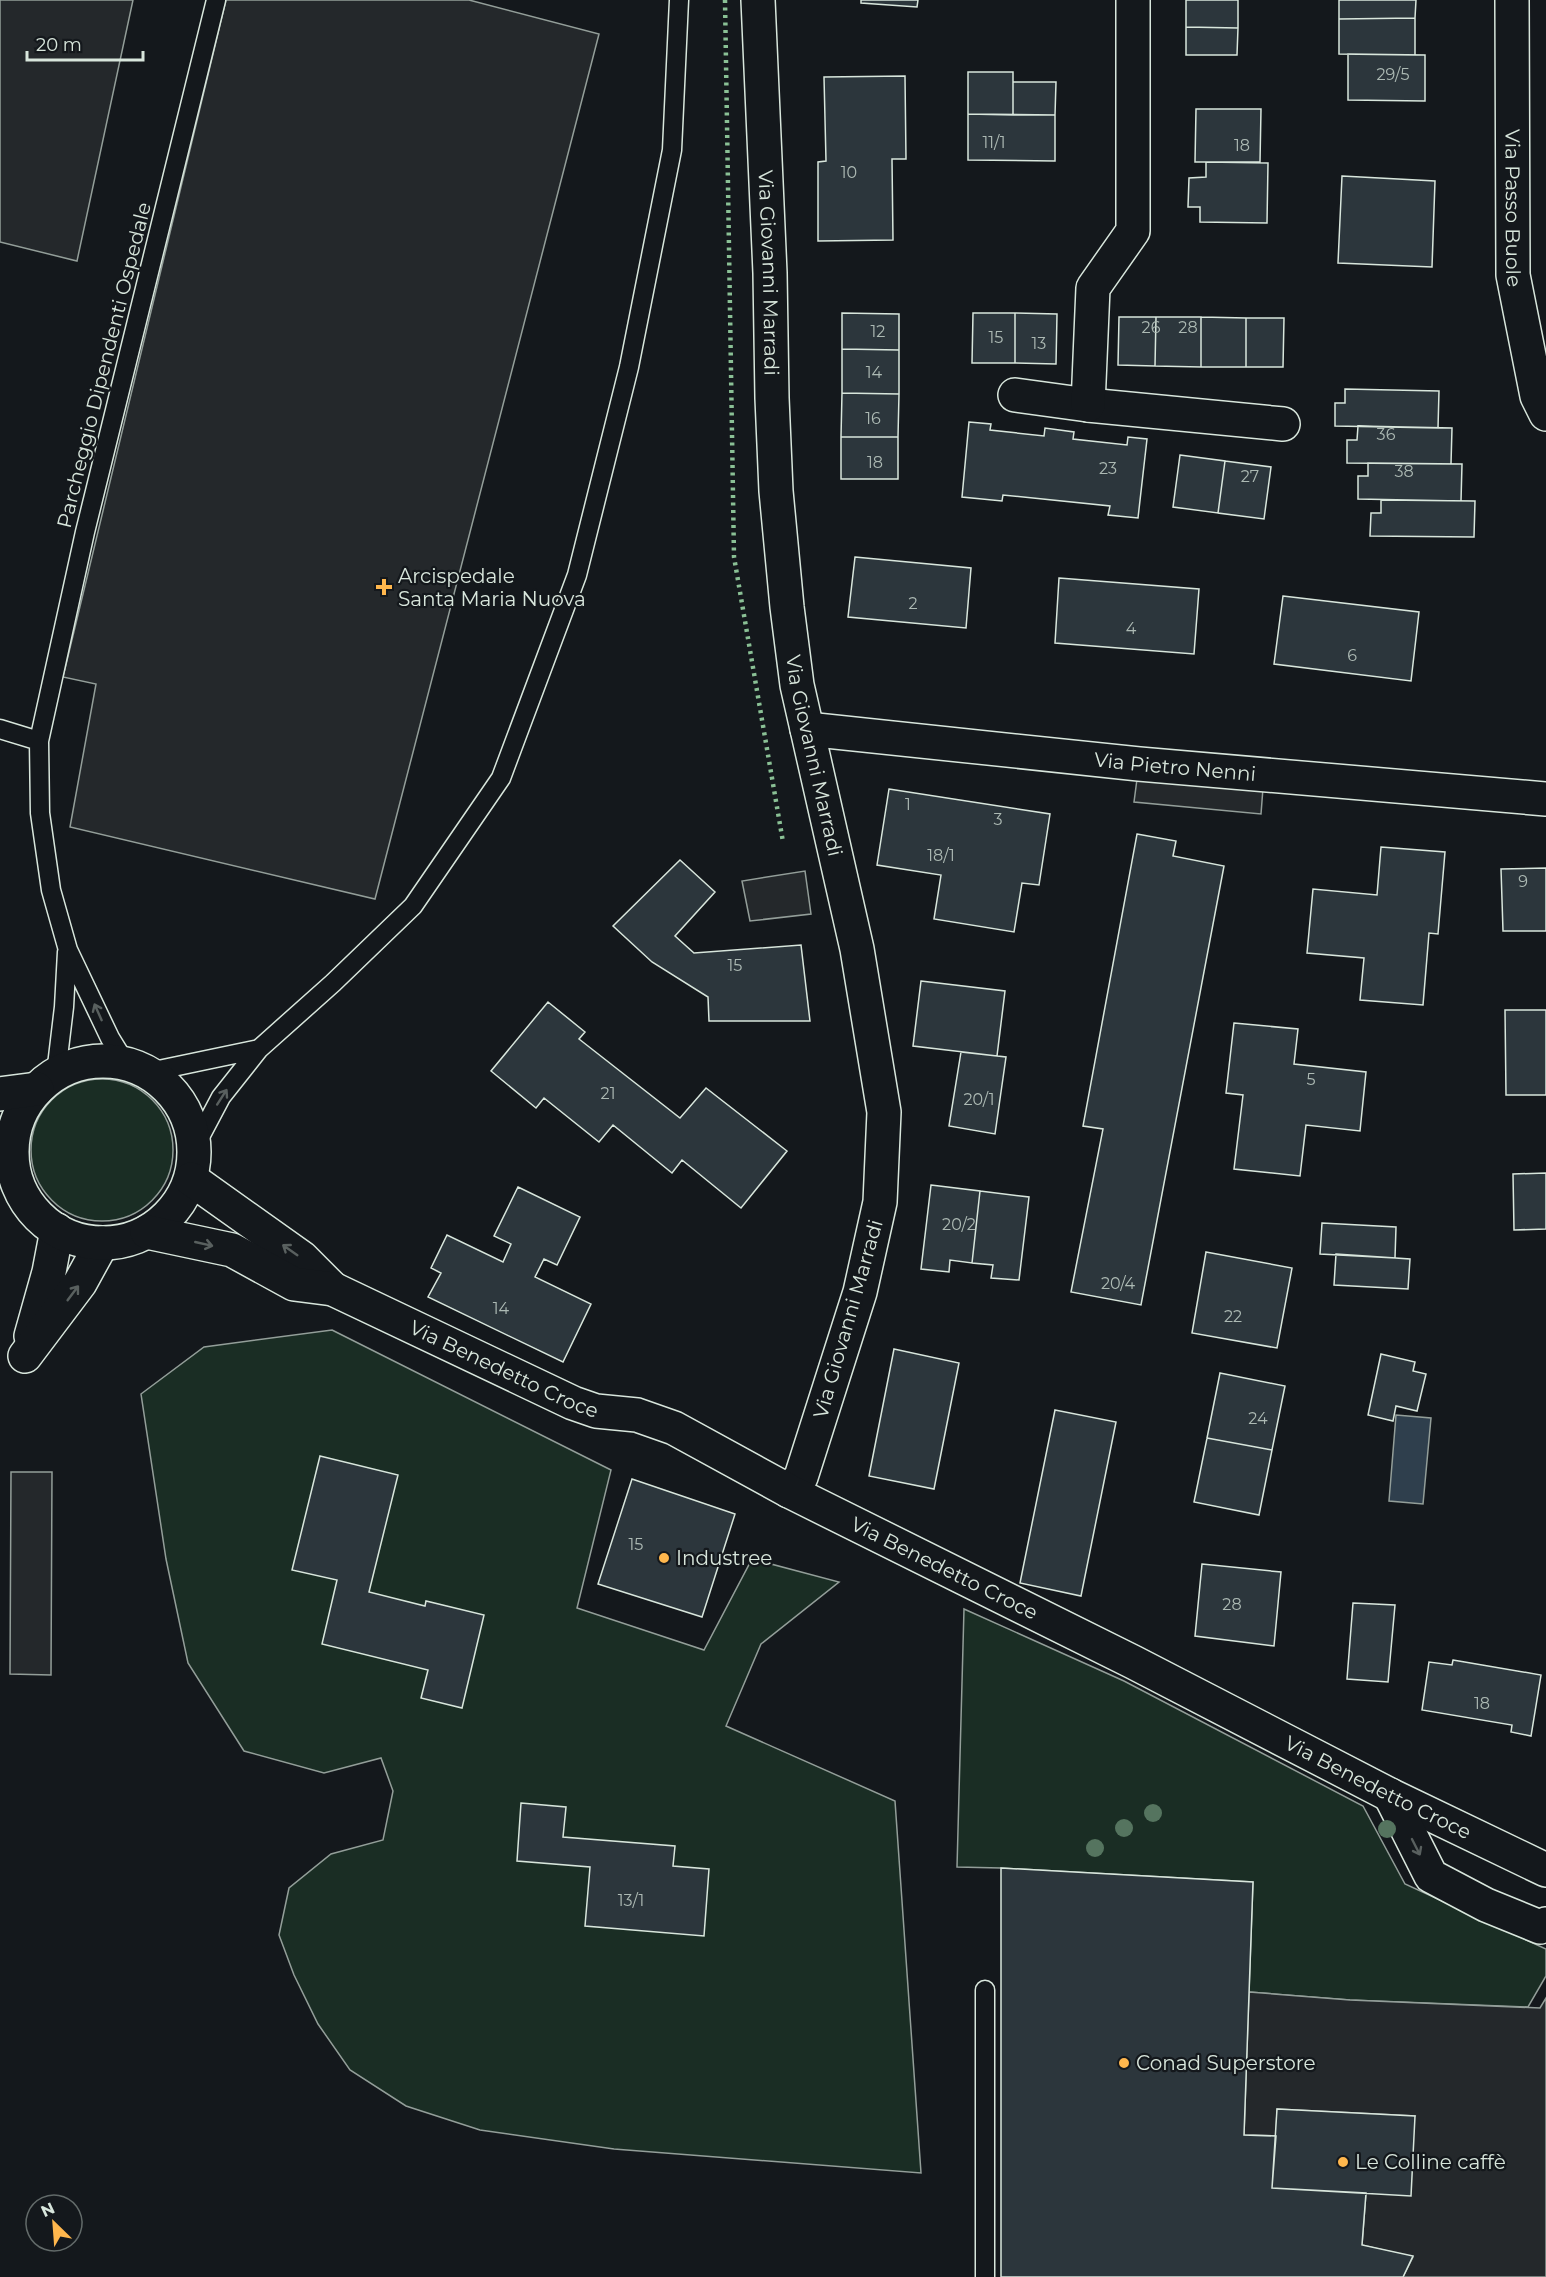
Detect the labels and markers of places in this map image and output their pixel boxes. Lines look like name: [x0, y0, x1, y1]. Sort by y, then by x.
place label: Arcispedale Santa Maria Nuova: [398, 564, 586, 611]
marker: Arcispedale Santa Maria Nuova: [375, 578, 393, 596]
place label: Industree: [676, 1546, 772, 1570]
marker: Industree: [657, 1551, 671, 1565]
place label: Conad Superstore: [1136, 2051, 1316, 2075]
marker: Conad Superstore: [1117, 2056, 1131, 2070]
place label: Le Colline caffè: [1355, 2150, 1506, 2174]
marker: Le Colline caffè: [1336, 2155, 1350, 2169]

